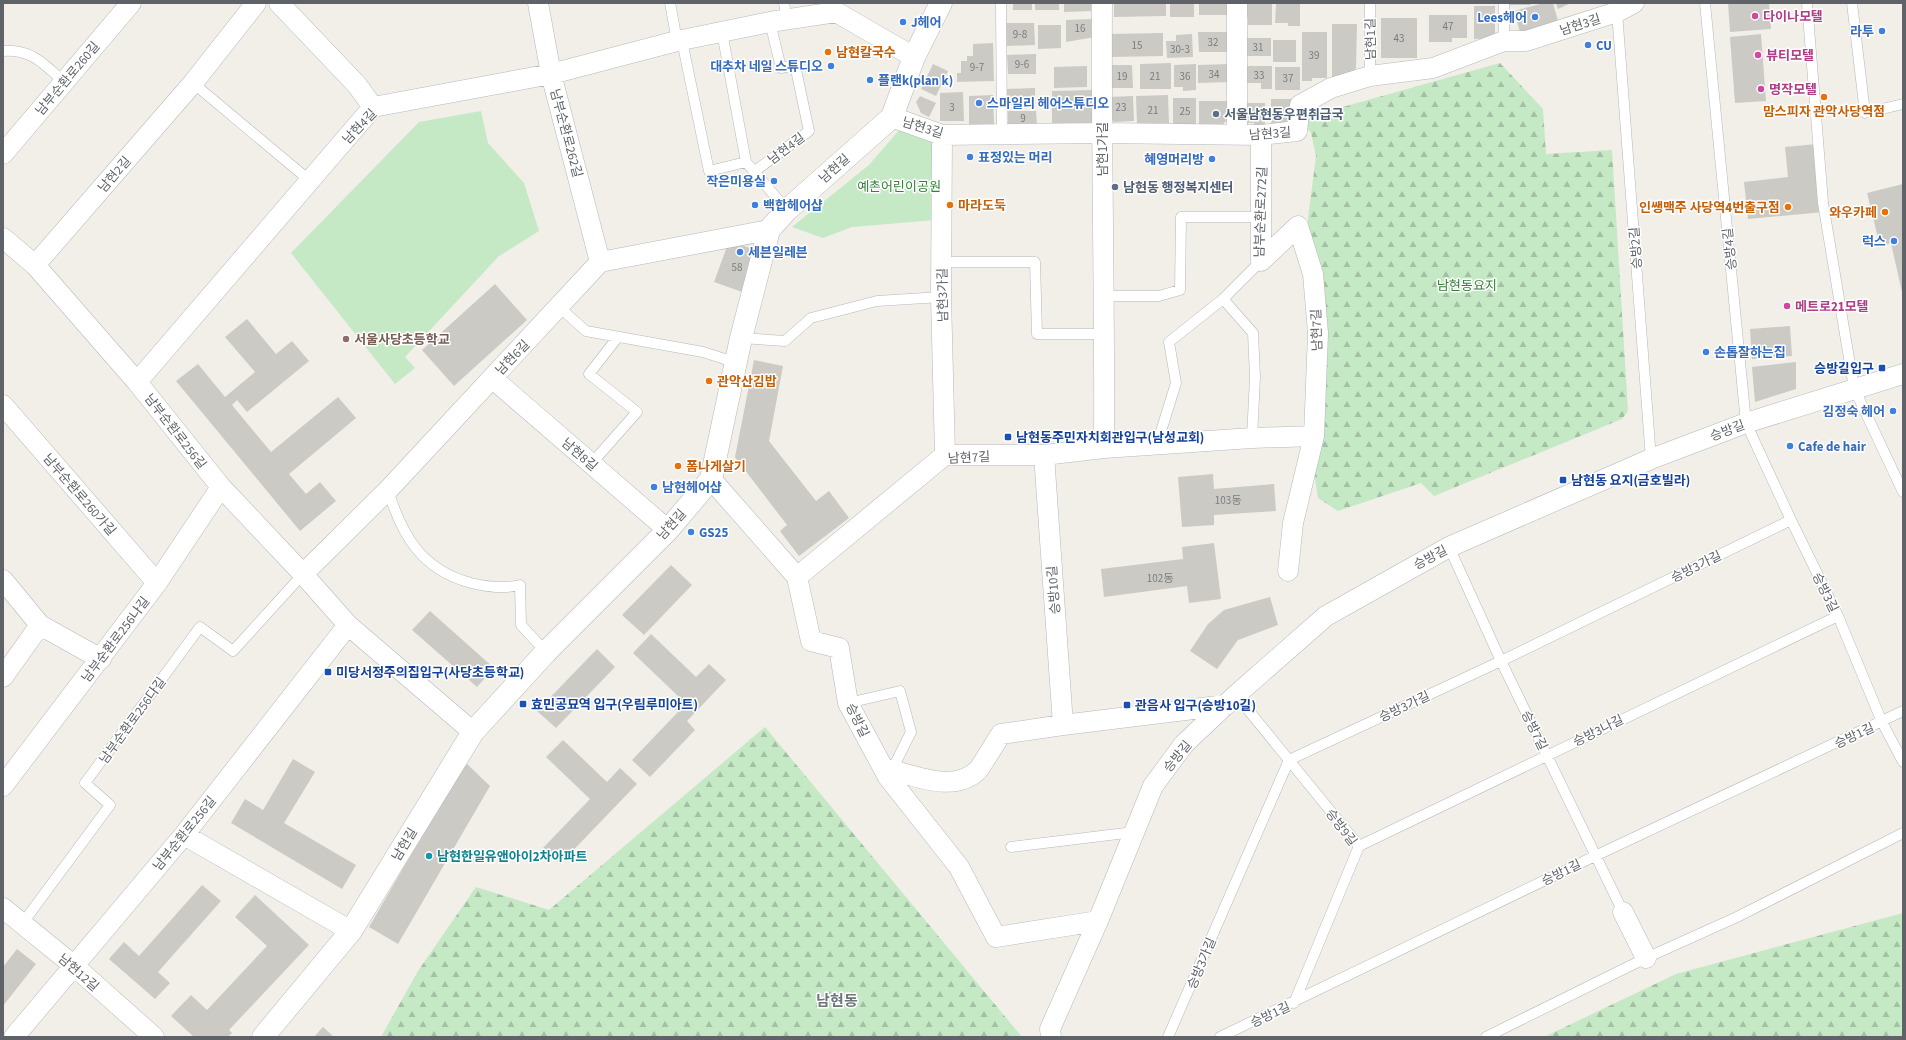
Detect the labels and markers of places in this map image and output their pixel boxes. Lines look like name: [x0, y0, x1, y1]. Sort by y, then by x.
place label: 다이나모텔: [1763, 8, 1823, 26]
place label: Lees헤어: [1477, 9, 1527, 27]
marker: 다이나모텔: [1750, 11, 1760, 21]
marker: Lees헤어: [1530, 12, 1540, 22]
place label: J헤어: [911, 14, 942, 32]
marker: J헤어: [898, 17, 908, 27]
place label: 라투: [1850, 23, 1874, 41]
marker: 라투: [1877, 26, 1887, 36]
place label: CU: [1596, 37, 1612, 55]
marker: CU: [1583, 40, 1593, 50]
place label: 남현칼국수: [836, 44, 896, 62]
marker: 남현칼국수: [823, 47, 833, 57]
place label: 뷰티모텔: [1766, 47, 1814, 65]
marker: 뷰티모텔: [1753, 50, 1763, 60]
place label: 대추차 네일 스튜디오: [710, 58, 823, 76]
marker: 대추차 네일 스튜디오: [826, 61, 836, 71]
place label: 플랜k(plan k): [878, 72, 953, 90]
marker: 플랜k(plan k): [865, 75, 875, 85]
place label: 명작모텔: [1769, 81, 1817, 99]
marker: 명작모텔: [1756, 84, 1766, 94]
marker: 맘스피자 관악사당역점: [1819, 92, 1829, 102]
place label: 스마일리 헤어스튜디오: [987, 95, 1109, 113]
marker: 스마일리 헤어스튜디오: [974, 98, 984, 108]
place label: 맘스피자 관악사당역점: [1763, 103, 1885, 121]
place label: 서울남현동우편취급국: [1224, 106, 1344, 124]
marker: 서울남현동우편취급국: [1211, 109, 1221, 119]
place label: 표정있는 머리: [978, 149, 1052, 167]
place label: 혜영머리방: [1144, 151, 1204, 169]
marker: 표정있는 머리: [965, 152, 975, 162]
marker: 혜영머리방: [1207, 154, 1217, 164]
place label: 작은미용실: [706, 173, 766, 191]
marker: 작은미용실: [769, 176, 779, 186]
place label: 남현동 행정복지센터: [1123, 179, 1233, 197]
marker: 남현동 행정복지센터: [1110, 182, 1120, 192]
place label: 백합헤어샵: [763, 197, 823, 215]
place label: 마라도둑: [958, 197, 1006, 215]
place label: 인쌩맥주 사당역4번출구점: [1639, 199, 1780, 217]
marker: 백합헤어샵: [750, 200, 760, 210]
marker: 마라도둑: [945, 200, 955, 210]
marker: 인쌩맥주 사당역4번출구점: [1783, 202, 1793, 212]
place label: 와우카페: [1829, 204, 1877, 222]
marker: 와우카페: [1880, 207, 1890, 217]
place label: 럭스: [1862, 233, 1886, 251]
marker: 럭스: [1889, 236, 1899, 246]
place label: 세븐일레븐: [748, 244, 808, 262]
marker: 세븐일레븐: [735, 247, 745, 257]
place label: 메트로21모텔: [1795, 298, 1869, 316]
marker: 메트로21모텔: [1782, 301, 1792, 311]
place label: 서울사당초등학교: [354, 331, 450, 349]
marker: 서울사당초등학교: [341, 334, 351, 344]
place label: 손톱잘하는집: [1714, 344, 1786, 362]
marker: 손톱잘하는집: [1701, 347, 1711, 357]
place label: 승방길입구: [1814, 360, 1874, 378]
marker: 승방길입구: [1877, 363, 1887, 373]
place label: 관악산김밥: [717, 373, 777, 391]
marker: 관악산김밥: [704, 376, 714, 386]
place label: 김정숙 헤어: [1823, 403, 1885, 421]
marker: 김정숙 헤어: [1888, 406, 1898, 416]
place label: 남현동주민자치회관입구(남성교회): [1016, 429, 1204, 447]
marker: 남현동주민자치회관입구(남성교회): [1003, 432, 1013, 442]
place label: Cafe de hair: [1798, 438, 1867, 456]
marker: Cafe de hair: [1785, 441, 1795, 451]
place label: 폼나게살기: [686, 458, 746, 476]
marker: 폼나게살기: [673, 461, 683, 471]
place label: 남현동 요지(금호빌라): [1571, 472, 1690, 490]
marker: 남현동 요지(금호빌라): [1558, 475, 1568, 485]
place label: 남현헤어샵: [662, 479, 722, 497]
marker: 남현헤어샵: [649, 482, 659, 492]
place label: GS25: [699, 524, 728, 542]
marker: GS25: [686, 527, 696, 537]
place label: 미당서정주의집입구(사당초등학교): [336, 664, 524, 682]
marker: 미당서정주의집입구(사당초등학교): [323, 667, 333, 677]
place label: 효민공묘역 입구(우림루미아트): [531, 696, 698, 714]
place label: 관음사 입구(승방10길): [1135, 697, 1256, 715]
marker: 효민공묘역 입구(우림루미아트): [518, 699, 528, 709]
marker: 관음사 입구(승방10길): [1122, 700, 1132, 710]
place label: 남현한일유앤아이2차아파트: [437, 848, 587, 866]
marker: 남현한일유앤아이2차아파트: [424, 851, 434, 861]

